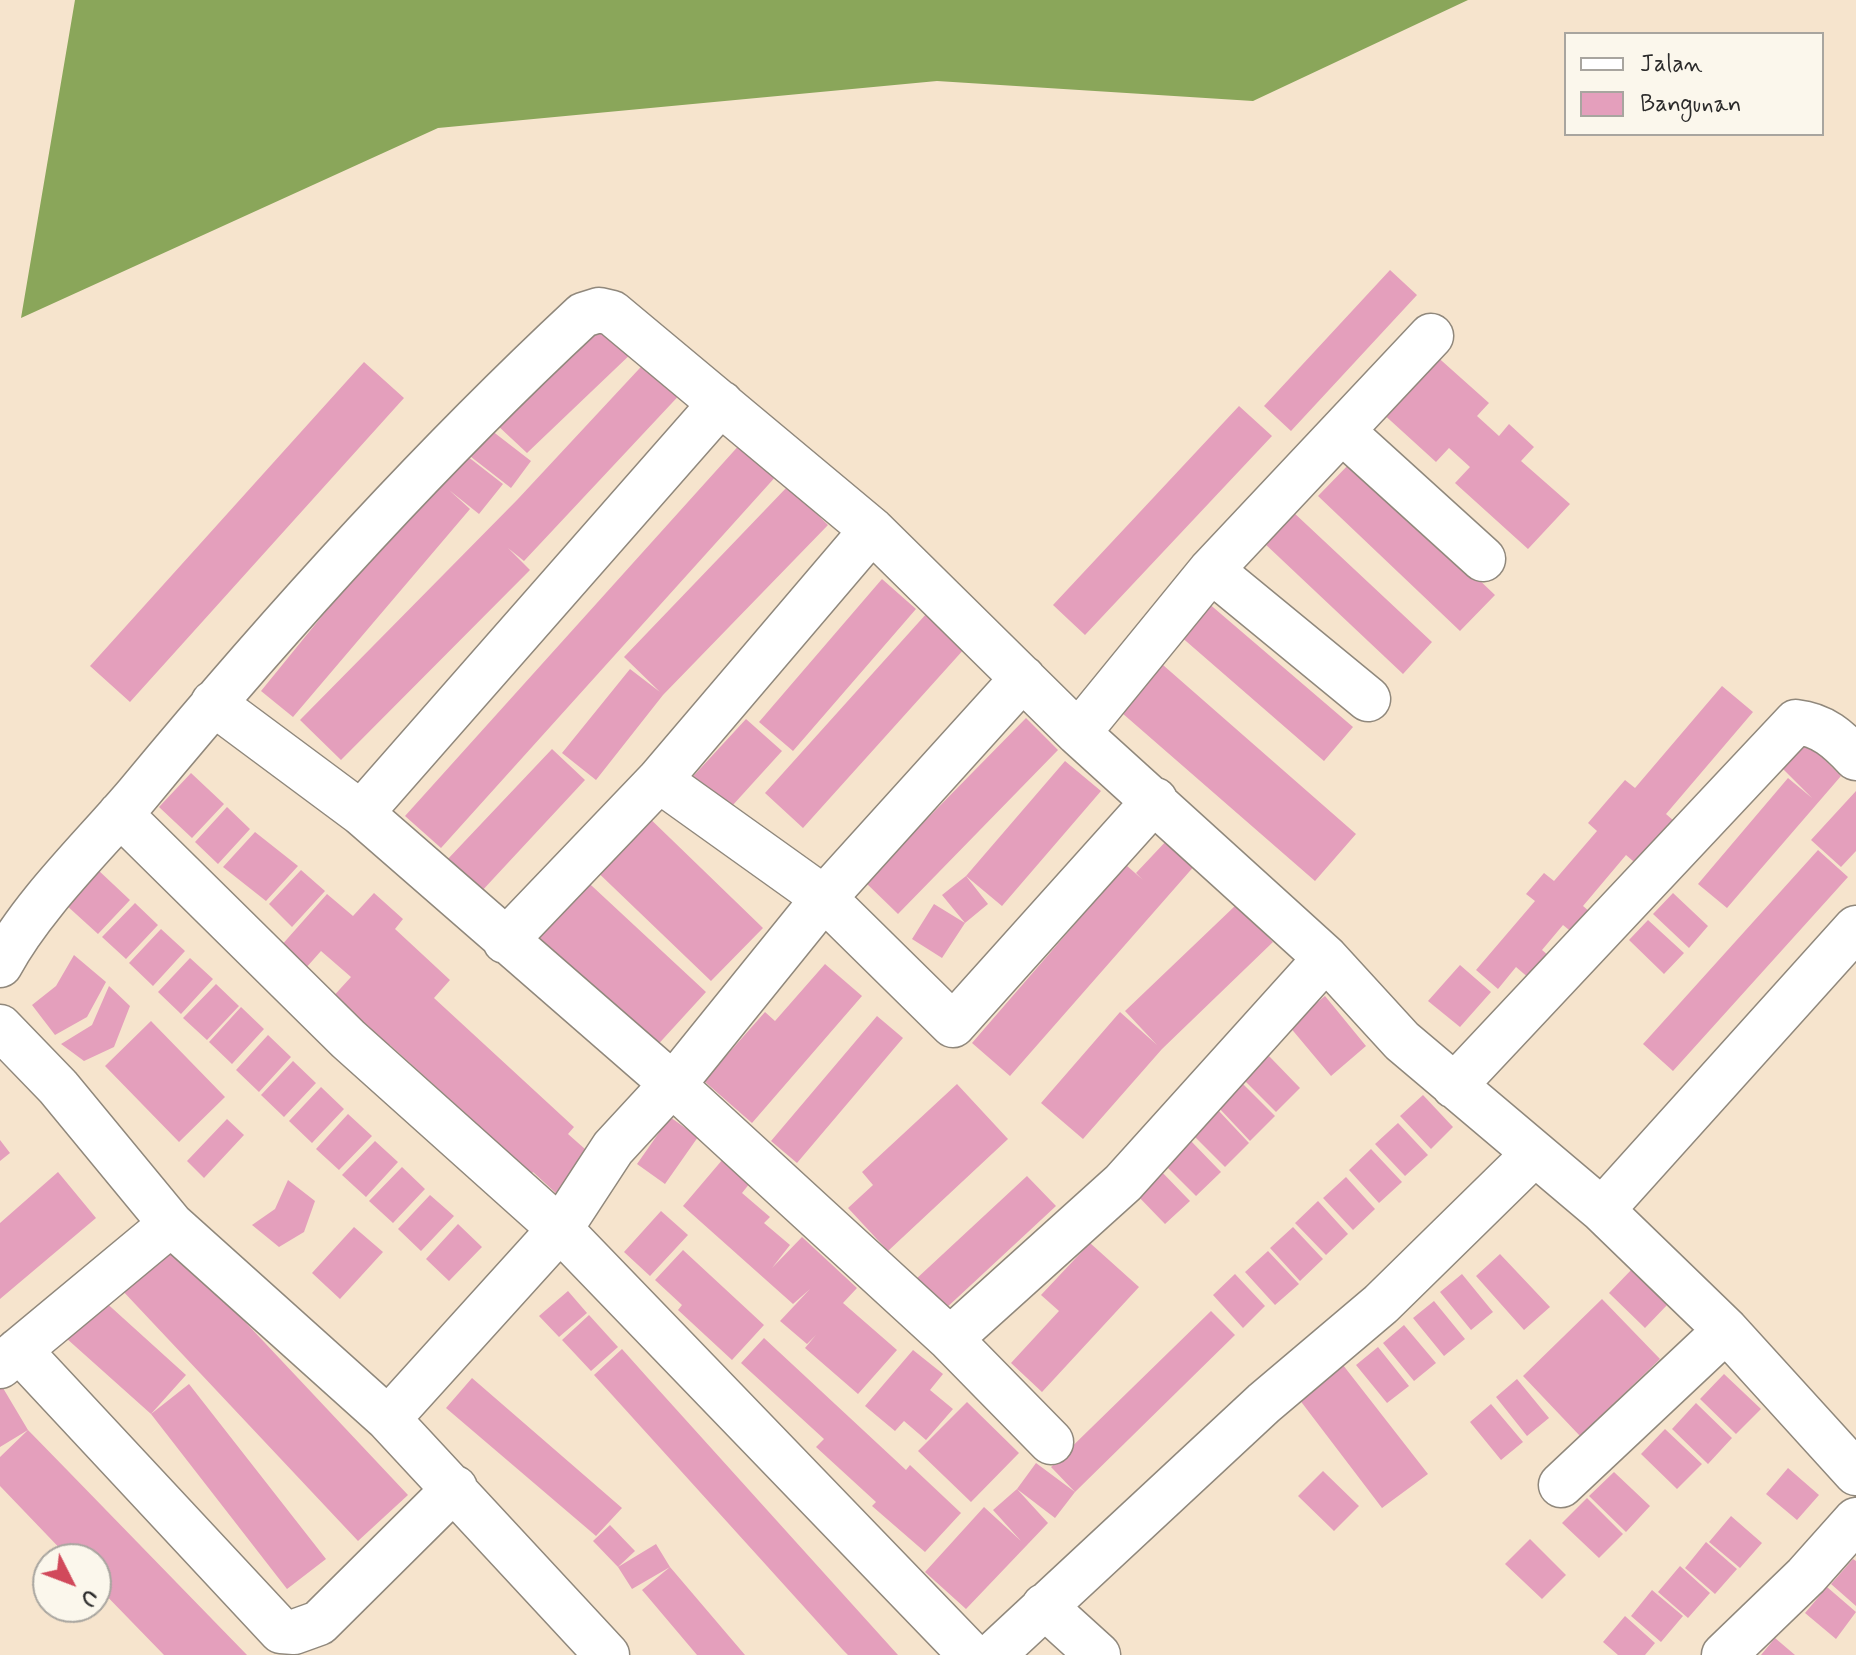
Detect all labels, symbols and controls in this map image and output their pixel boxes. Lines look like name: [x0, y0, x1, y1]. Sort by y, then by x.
legend: [1564, 32, 1824, 136]
text: Jalan: [1640, 49, 1703, 80]
text: Bangunan: [1640, 89, 1741, 120]
north arrow: [32, 1543, 112, 1623]
text: U: [73, 1583, 104, 1612]

